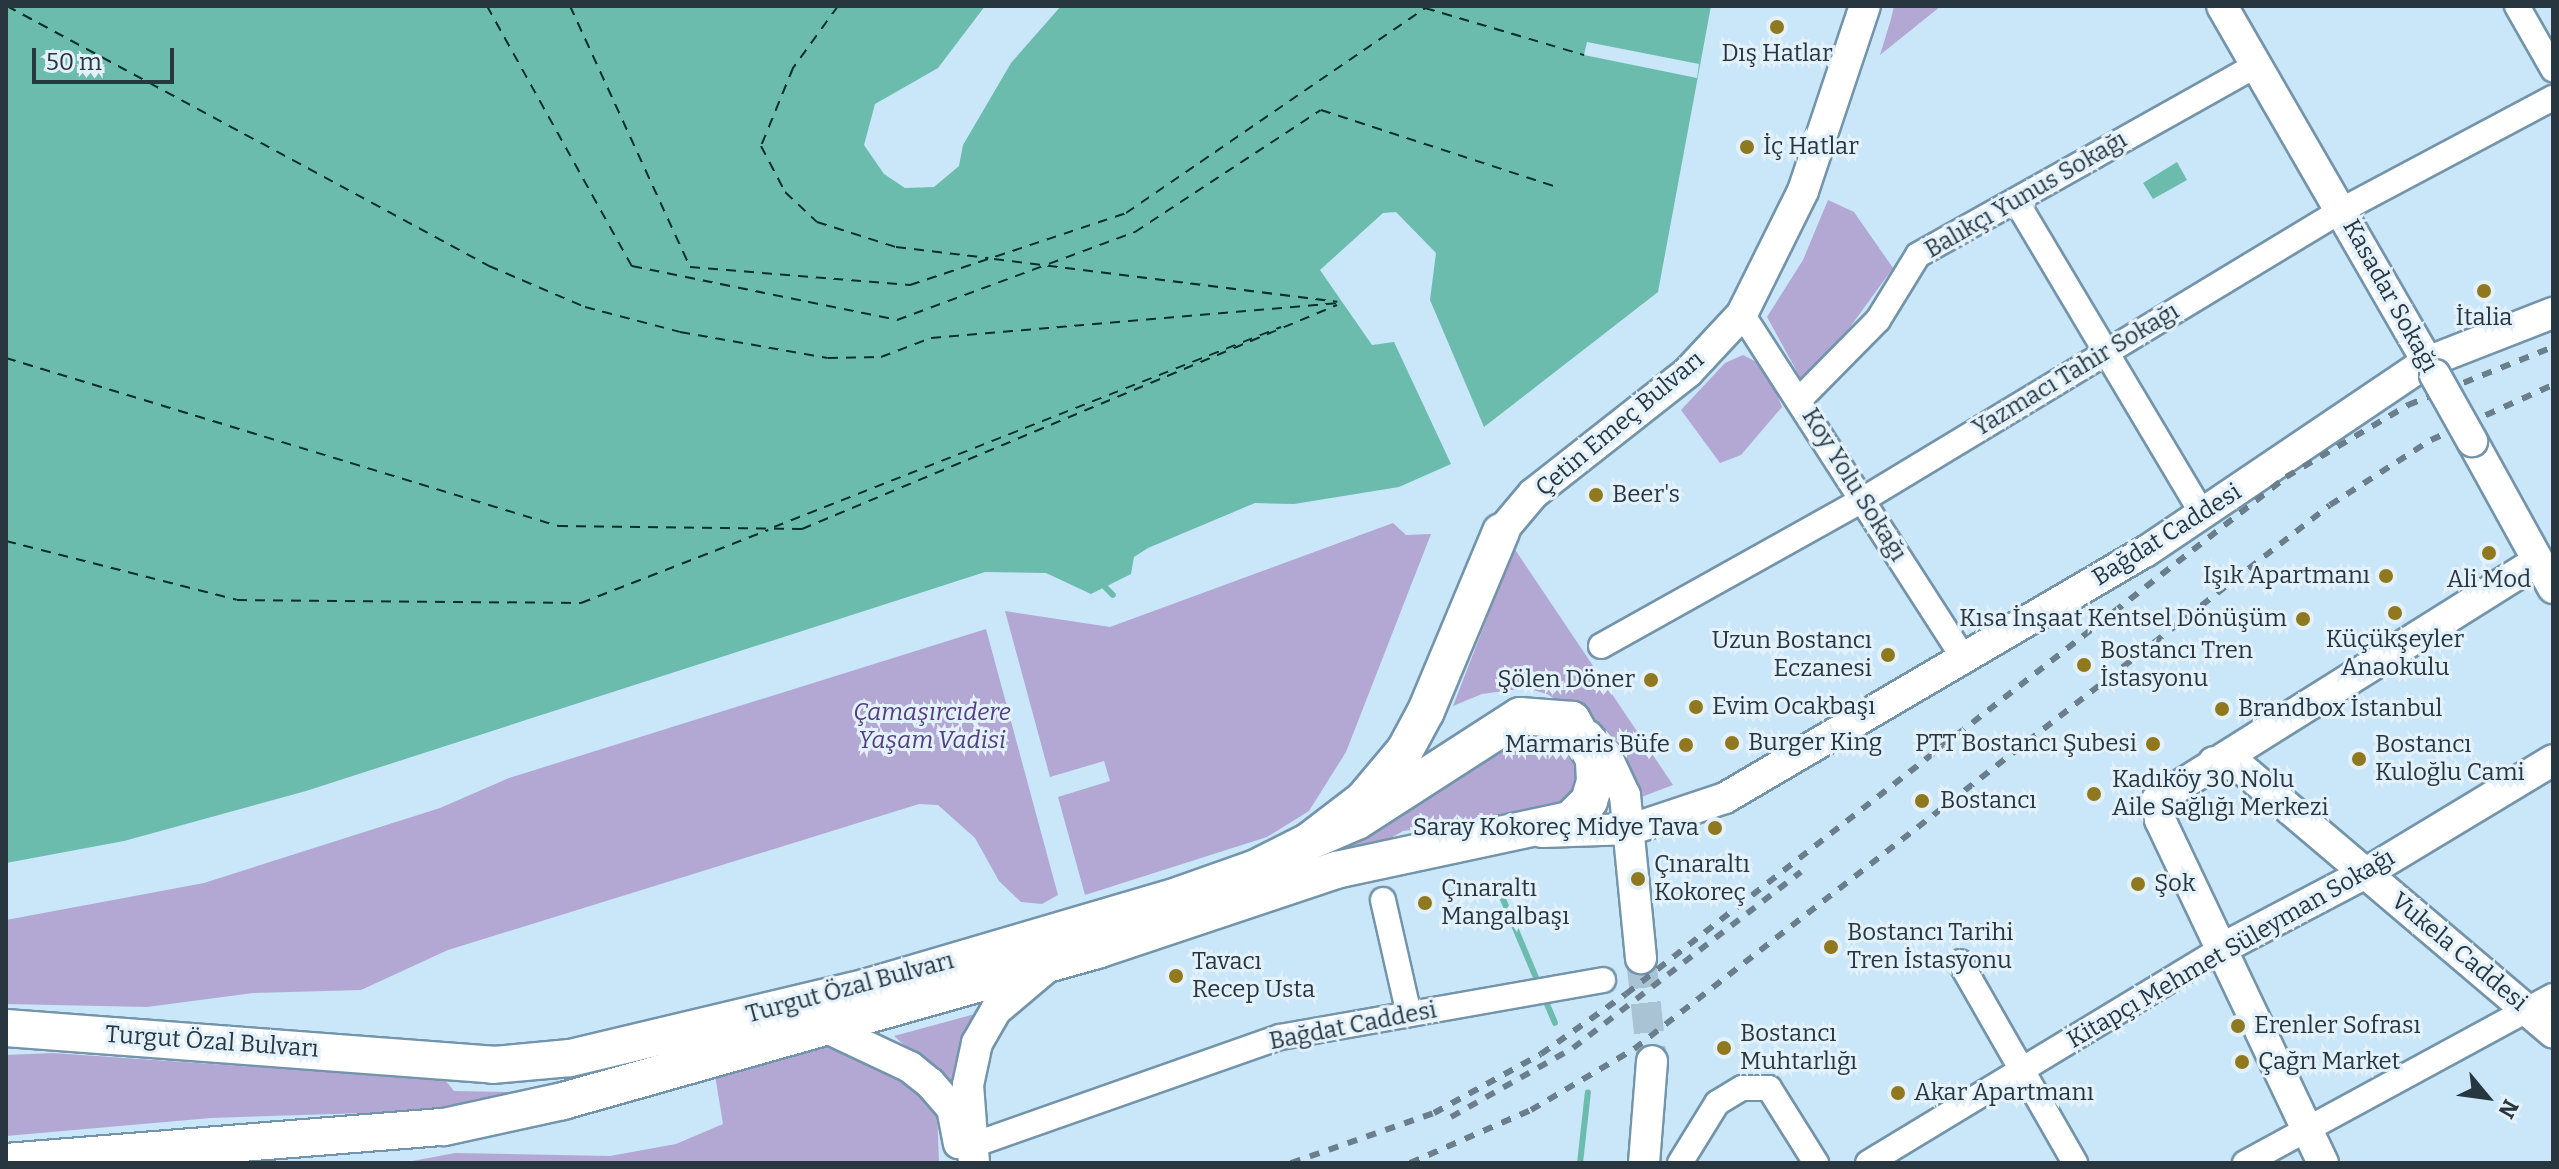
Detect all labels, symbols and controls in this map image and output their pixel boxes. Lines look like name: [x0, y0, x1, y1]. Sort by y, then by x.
marker: Dış Hatlar: [1768, 18, 1786, 36]
scale bar: [36, 32, 178, 82]
place label: Dış Hatlar: [1721, 40, 1833, 68]
text: 50 m: [46, 48, 102, 76]
street label: Balıkçı Yunus Sokağı: [1920, 125, 2132, 265]
place label: İç Hatlar: [1763, 133, 1859, 161]
marker: İç Hatlar: [1738, 138, 1756, 156]
street label: Kasadar Sokağı: [2336, 215, 2444, 377]
marker: İtalia: [2475, 282, 2493, 300]
street label: Yazmacı Tahir Sokağı: [1968, 297, 2184, 443]
place label: İtalia: [2456, 304, 2512, 332]
street label: Çetin Emeç Bulvarı: [1530, 345, 1710, 503]
street label: Koy Yolu Sokağı: [1795, 403, 1913, 567]
street label: Bağdat Caddesi: [2087, 478, 2247, 592]
place label: Beer's: [1612, 481, 1680, 509]
marker: Beer's: [1587, 486, 1605, 504]
marker: Ali Mod: [2480, 544, 2498, 562]
place label: Işık Apartmanı: [2203, 562, 2370, 590]
place label: Ali Mod: [2447, 566, 2531, 594]
marker: Işık Apartmanı: [2377, 567, 2395, 585]
marker: Küçükşeyler Anaokulu: [2386, 604, 2404, 622]
place label: Kısa İnşaat Kentsel Dönüşüm: [1959, 605, 2287, 633]
marker: Kısa İnşaat Kentsel Dönüşüm: [2294, 610, 2312, 628]
place label: Küçükşeyler Anaokulu: [2326, 626, 2464, 682]
place label: Uzun Bostancı Eczanesi: [1712, 627, 1872, 683]
place label: Bostancı Tren İstasyonu: [2100, 637, 2253, 693]
marker: Uzun Bostancı Eczanesi: [1879, 646, 1897, 664]
marker: Bostancı Tren İstasyonu: [2075, 656, 2093, 674]
place label: Şölen Döner: [1497, 666, 1635, 694]
marker: Şölen Döner: [1642, 671, 1660, 689]
place label: Evim Ocakbaşı: [1712, 693, 1875, 721]
place label: Brandbox İstanbul: [2238, 695, 2442, 723]
marker: Evim Ocakbaşı: [1687, 698, 1705, 716]
park label: Çamaşırcıdere Yaşam Vadisi: [853, 699, 1011, 755]
marker: Brandbox İstanbul: [2213, 700, 2231, 718]
place label: Burger King: [1748, 729, 1882, 757]
place label: PTT Bostancı Şubesi: [1915, 730, 2137, 758]
place label: Marmaris Büfe: [1505, 731, 1670, 759]
place label: Bostancı Kuloğlu Cami: [2375, 731, 2525, 787]
marker: Burger King: [1723, 734, 1741, 752]
marker: PTT Bostancı Şubesi: [2144, 735, 2162, 753]
marker: Marmaris Büfe: [1677, 736, 1695, 754]
marker: Bostancı Kuloğlu Cami: [2350, 750, 2368, 768]
place label: Kadıköy 30 Nolu Aile Sağlığı Merkezi: [2112, 766, 2329, 822]
marker: Kadıköy 30 Nolu Aile Sağlığı Merkezi: [2083, 783, 2105, 805]
place label: Bostancı: [1940, 787, 2036, 815]
marker: Bostancı: [1911, 790, 1933, 812]
place label: Saray Kokoreç Midye Tava: [1413, 814, 1699, 842]
marker: Saray Kokoreç Midye Tava: [1706, 819, 1724, 837]
street label: Kitapçı Mehmet Süleyman Sokağı: [2062, 843, 2400, 1055]
place label: Çınaraltı Kokoreç: [1654, 851, 1750, 907]
marker: Çınaraltı Kokoreç: [1629, 870, 1647, 888]
place label: Şok: [2154, 870, 2195, 898]
place label: Çınaraltı Mangalbaşı: [1441, 875, 1569, 931]
marker: Şok: [2129, 875, 2147, 893]
street label: Vukela Caddesi: [2385, 887, 2533, 1017]
marker: Çınaraltı Mangalbaşı: [1416, 894, 1434, 912]
place label: Bostancı Tarihi Tren İstasyonu: [1847, 919, 2014, 975]
marker: Bostancı Tarihi Tren İstasyonu: [1822, 938, 1840, 956]
street label: Turgut Özal Bulvarı: [743, 946, 957, 1030]
place label: Tavacı Recep Usta: [1192, 948, 1315, 1004]
marker: Tavacı Recep Usta: [1167, 967, 1185, 985]
street label: Bağdat Caddesi: [1267, 996, 1439, 1056]
place label: Erenler Sofrası: [2254, 1012, 2421, 1040]
marker: Erenler Sofrası: [2229, 1017, 2247, 1035]
street label: Turgut Özal Bulvarı: [104, 1020, 320, 1064]
place label: Bostancı Muhtarlığı: [1740, 1020, 1857, 1076]
marker: Bostancı Muhtarlığı: [1715, 1039, 1733, 1057]
place label: Çağrı Market: [2258, 1048, 2400, 1076]
marker: Çağrı Market: [2233, 1053, 2251, 1071]
north arrow: [2447, 1057, 2527, 1137]
place label: Akar Apartmanı: [1914, 1079, 2094, 1107]
marker: Akar Apartmanı: [1889, 1084, 1907, 1102]
text: N: [2493, 1095, 2524, 1123]

